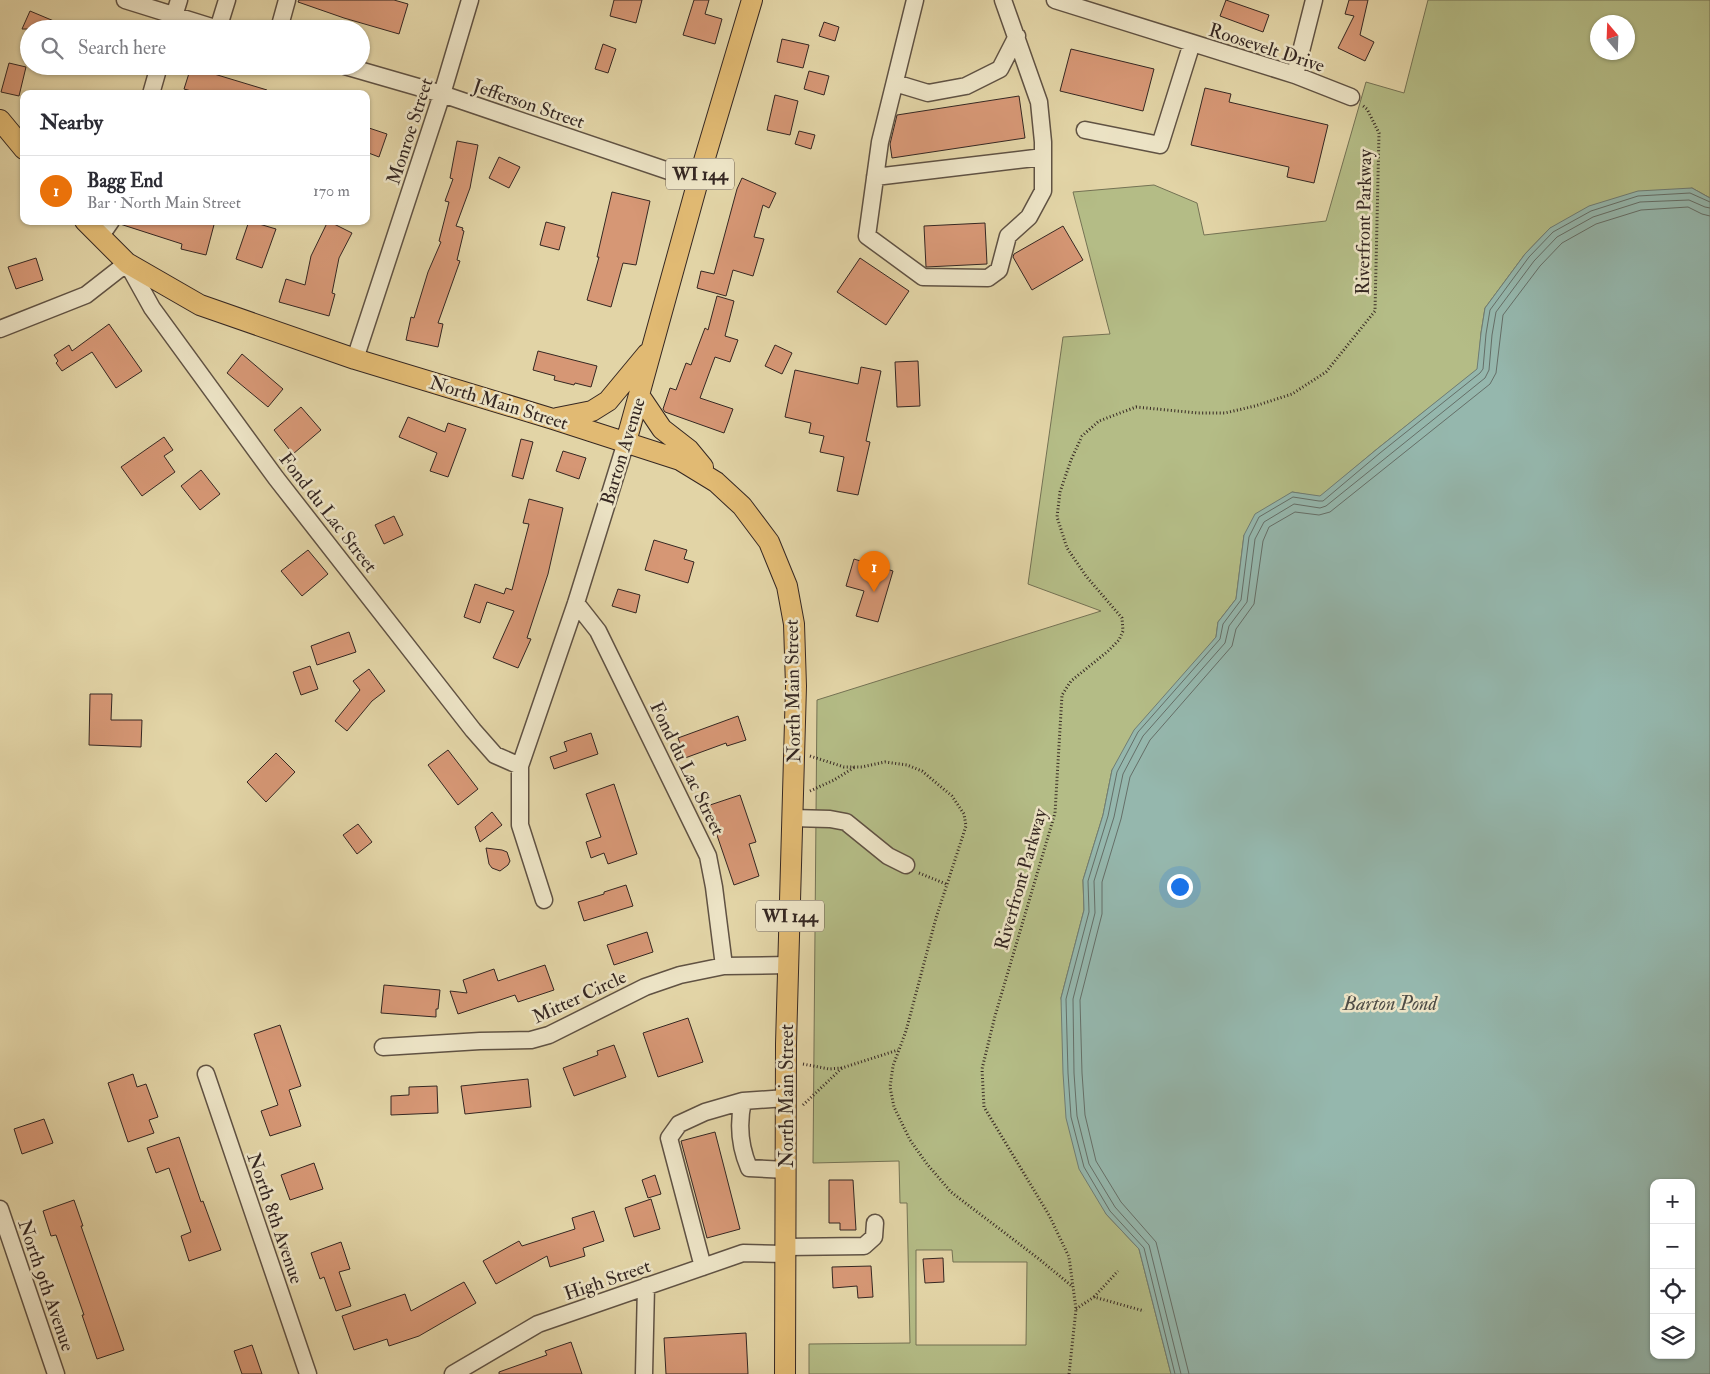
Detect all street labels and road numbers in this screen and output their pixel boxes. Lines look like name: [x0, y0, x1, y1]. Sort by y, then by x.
street label: Roosevelt Drive: [1206, 18, 1328, 78]
street label: Jefferson Street: [469, 73, 588, 134]
street label: Monroe Street: [381, 75, 438, 188]
street label: Riverfront Parkway: [1351, 148, 1377, 295]
road number: WI 144: [666, 158, 734, 190]
street label: North Main Street: [427, 370, 571, 435]
street label: Barton Avenue: [595, 394, 651, 508]
street label: Fond du Lac Street: [274, 448, 383, 577]
street label: North Main Street: [780, 619, 806, 763]
street label: Fond du Lac Street: [644, 698, 730, 839]
street label: Riverfront Parkway: [989, 805, 1053, 953]
road number: WI 144: [756, 900, 824, 931]
street label: Mitter Circle: [529, 965, 630, 1029]
street label: North Main Street: [775, 1024, 799, 1168]
street label: North 8th Avenue: [241, 1150, 309, 1287]
street label: North 9th Avenue: [12, 1216, 80, 1354]
street label: High Street: [561, 1254, 654, 1306]

